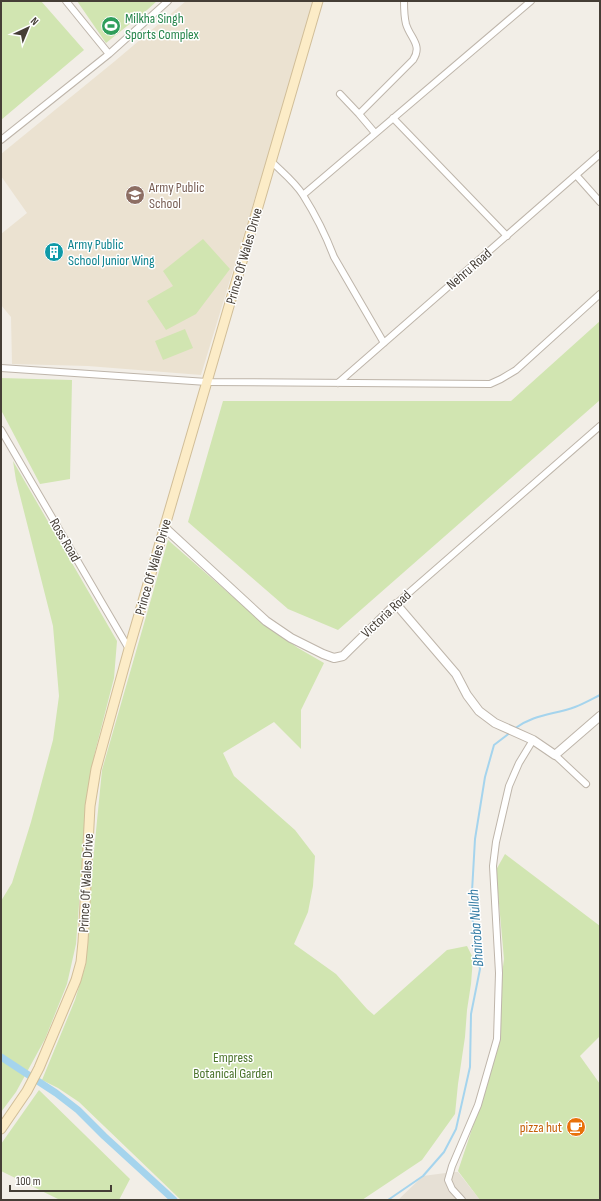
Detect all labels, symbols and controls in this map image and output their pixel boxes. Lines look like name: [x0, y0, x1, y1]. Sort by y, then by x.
north arrow: [8, 8, 48, 48]
place label: Milkha Singh Sports Complex: [125, 10, 200, 43]
text: N: [28, 14, 41, 28]
sports icon: Milkha Singh Sports Complex: [100, 15, 122, 37]
place label: Army Public School: [148, 179, 205, 212]
school or university icon: Army Public School: [124, 184, 146, 206]
street label: Prince Of Wales Drive: [222, 206, 266, 306]
place label: Army Public School Junior Wing: [67, 236, 155, 269]
building icon: Army Public School Junior Wing: [43, 241, 65, 263]
street label: Nehru Road: [443, 245, 495, 293]
street label: Ross Road: [46, 515, 84, 565]
street label: Prince Of Wales Drive: [131, 517, 175, 617]
street label: Victoria Road: [358, 587, 415, 641]
street label: Prince Of Wales Drive: [75, 833, 97, 933]
water label: Bhairoba Nullah: [464, 889, 488, 967]
park label: Empress Botanical Garden: [193, 1049, 273, 1082]
cafe icon: pizza hut: [565, 1116, 587, 1138]
place label: pizza hut: [520, 1119, 562, 1136]
scale bar: [10, 1167, 111, 1193]
text: 100 m: [16, 1174, 41, 1189]

